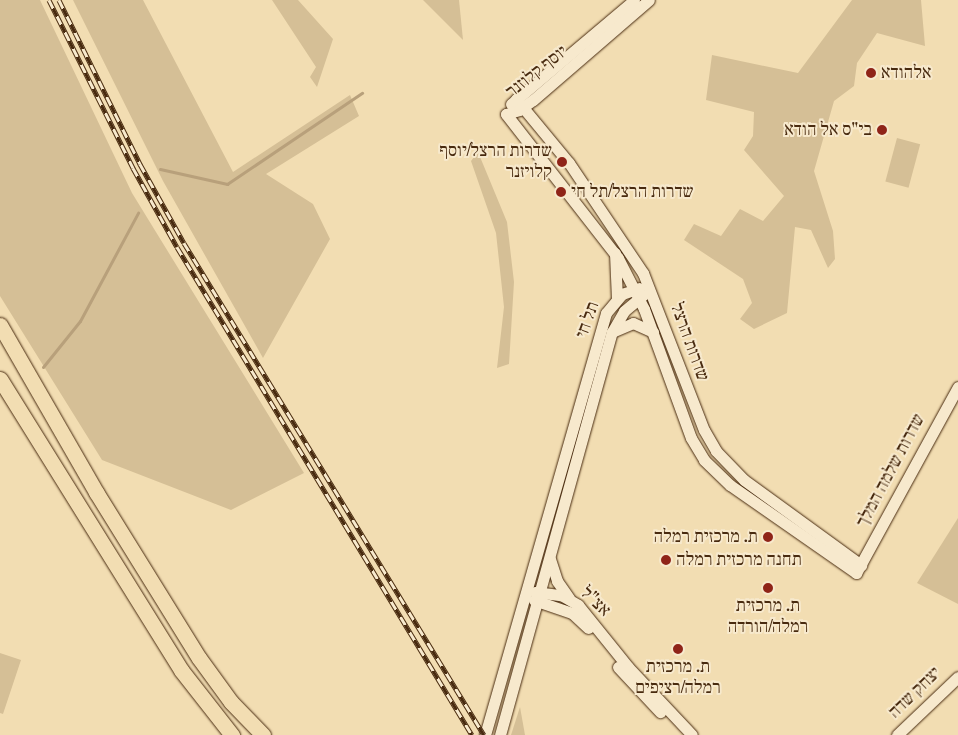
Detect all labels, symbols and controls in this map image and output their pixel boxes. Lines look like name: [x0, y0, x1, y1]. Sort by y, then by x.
street label: יוסף קלוזנר: [502, 41, 572, 103]
place label: אלהודא: [881, 62, 931, 84]
marker: אלהודא: [865, 67, 877, 79]
place label: בי"ס אל הודא: [784, 119, 872, 141]
marker: בי"ס אל הודא: [876, 124, 888, 136]
place label: שדרות הרצל/יוסף קלויזנר: [439, 141, 552, 183]
marker: שדרות הרצל/יוסף קלויזנר: [556, 156, 568, 168]
place label: שדרות הרצל/תל חי: [571, 181, 694, 203]
marker: שדרות הרצל/תל חי: [555, 186, 567, 198]
street label: תל חי: [571, 299, 605, 341]
street label: שדרות הרצל: [665, 300, 713, 384]
street label: שדרות שלמה המלך: [852, 411, 930, 531]
place label: ת. מרכזית רמלה: [653, 526, 758, 548]
marker: ת. מרכזית רמלה: [762, 531, 774, 543]
place label: תחנה מרכזית רמלה: [676, 549, 802, 571]
marker: תחנה מרכזית רמלה: [660, 554, 672, 566]
street label: אצ"ל: [575, 582, 615, 622]
marker: ת. מרכזית רמלה/הורדה: [762, 582, 774, 594]
place label: ת. מרכזית רמלה/הורדה: [728, 596, 808, 638]
marker: ת. מרכזית רמלה/רציפים: [672, 643, 684, 655]
place label: ת. מרכזית רמלה/רציפים: [635, 657, 721, 700]
street label: יצחק שדה: [884, 663, 946, 723]

